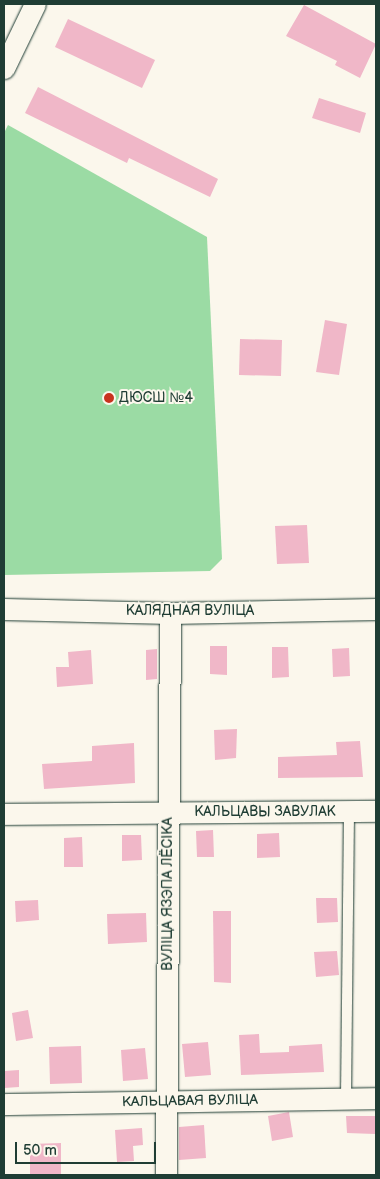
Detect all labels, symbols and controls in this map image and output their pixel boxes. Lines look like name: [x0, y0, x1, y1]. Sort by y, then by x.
place label: ДЮСШ №4: [119, 390, 193, 406]
marker: ДЮСШ №4: [103, 392, 115, 404]
street label: КАЛЯДНАЯ ВУЛІЦА: [126, 603, 254, 619]
street label: КАЛЬЦАВЫ ЗАВУЛАК: [194, 804, 336, 820]
street label: ВУЛІЦА ЯЗЭПА ЛЁСІКА: [160, 817, 176, 971]
street label: КАЛЬЦАВАЯ ВУЛІЦА: [122, 1091, 258, 1111]
scale bar: [18, 1132, 159, 1164]
text: 50 m: [23, 1141, 57, 1160]

